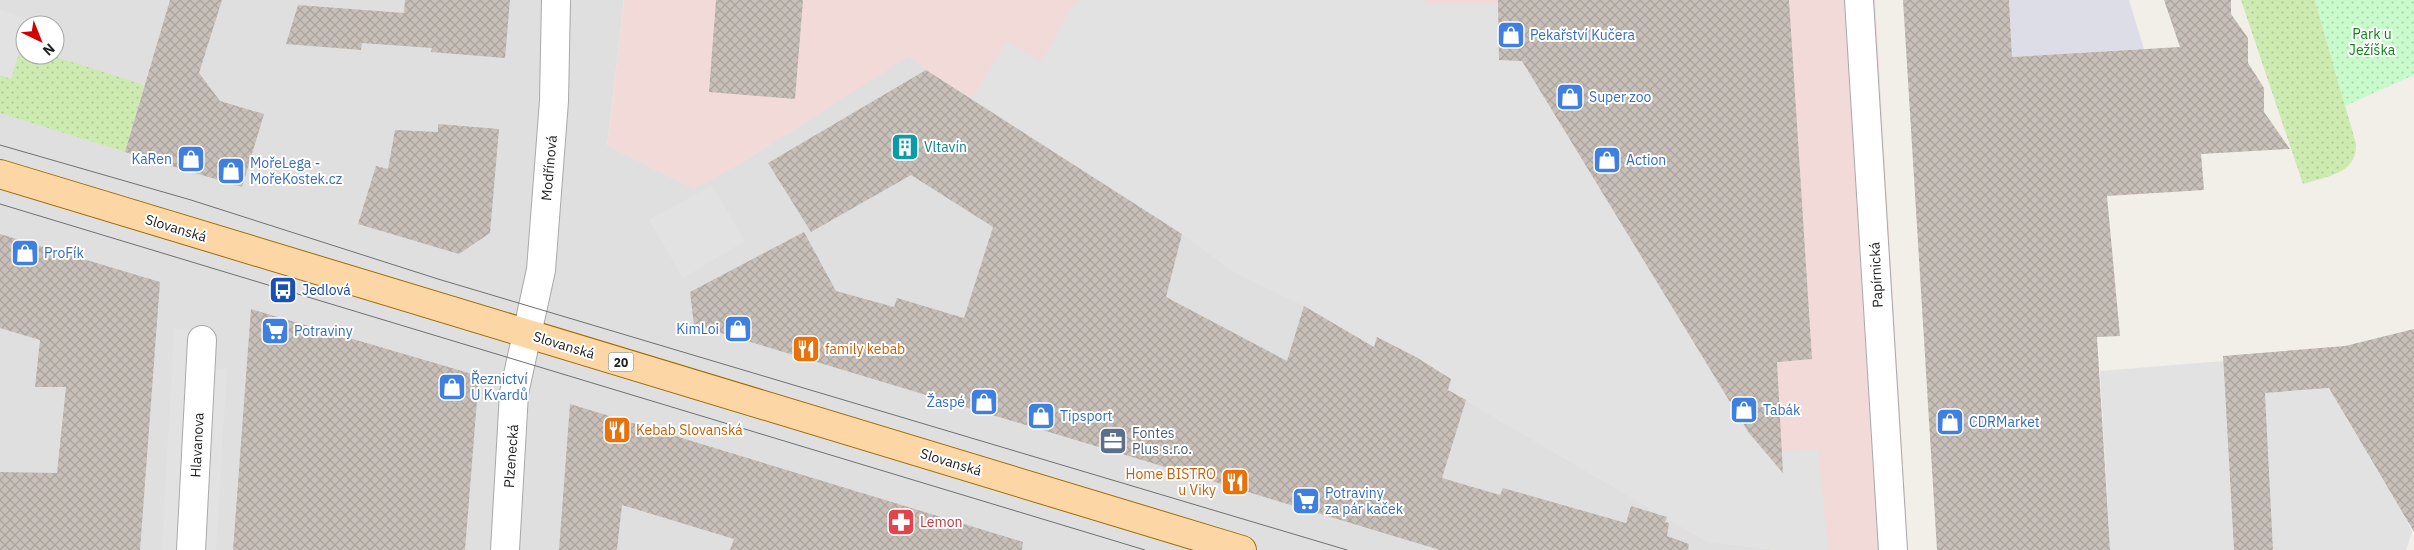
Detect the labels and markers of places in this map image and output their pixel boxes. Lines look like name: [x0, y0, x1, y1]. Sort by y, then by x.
shop icon: Pekařství Kučera: [1496, 20, 1526, 50]
place label: Pekařství Kučera: [1530, 26, 1636, 44]
shop icon: Super zoo: [1555, 82, 1585, 112]
place label: Super zoo: [1589, 88, 1652, 106]
building icon: Vltavín: [890, 132, 920, 162]
place label: Vltavín: [924, 138, 967, 156]
shop icon: KaRen: [176, 144, 206, 174]
shop icon: Action: [1592, 145, 1622, 175]
place label: KaRen: [131, 150, 172, 168]
place label: Action: [1626, 151, 1666, 169]
place label: MořeLega - MořeKostek.cz: [250, 154, 343, 188]
shop icon: MořeLega - MořeKostek.cz: [216, 156, 246, 186]
shop icon: ProFík: [10, 238, 40, 268]
place label: ProFík: [44, 244, 85, 262]
bus stop icon: Jedlová: [268, 275, 298, 305]
place label: Jedlová: [302, 281, 351, 299]
shop icon: KimLoi: [723, 314, 753, 344]
supermarket icon: Potraviny: [260, 316, 290, 346]
place label: KimLoi: [676, 320, 719, 338]
place label: Potraviny: [294, 322, 353, 340]
restaurant icon: family kebab: [791, 334, 821, 364]
place label: family kebab: [825, 340, 905, 358]
place label: Řeznictví U Kvardů: [471, 369, 528, 404]
shop icon: Řeznictví U Kvardů: [437, 372, 467, 402]
shop icon: Žaspé: [969, 387, 999, 417]
place label: Žaspé: [927, 392, 965, 411]
shop icon: Tabák: [1729, 395, 1759, 425]
shop icon: Tipsport: [1026, 401, 1056, 431]
place label: Tabák: [1763, 401, 1801, 419]
place label: Tipsport: [1060, 407, 1113, 425]
shop icon: CDRMarket: [1935, 407, 1965, 437]
place label: CDRMarket: [1969, 413, 2040, 431]
restaurant icon: Kebab Slovanská: [602, 415, 632, 445]
place label: Kebab Slovanská: [636, 421, 743, 439]
place label: Fontes Plus s.r.o.: [1132, 424, 1192, 458]
office icon: Fontes Plus s.r.o.: [1098, 426, 1128, 456]
place label: Home BISTRO u Viky: [1126, 465, 1216, 499]
restaurant icon: Home BISTRO u Viky: [1220, 467, 1250, 497]
place label: Potraviny za pár kaček: [1325, 484, 1404, 518]
supermarket icon: Potraviny za pár kaček: [1291, 486, 1321, 516]
pharmacy icon: Lemon: [886, 507, 916, 537]
place label: Lemon: [920, 513, 963, 531]

